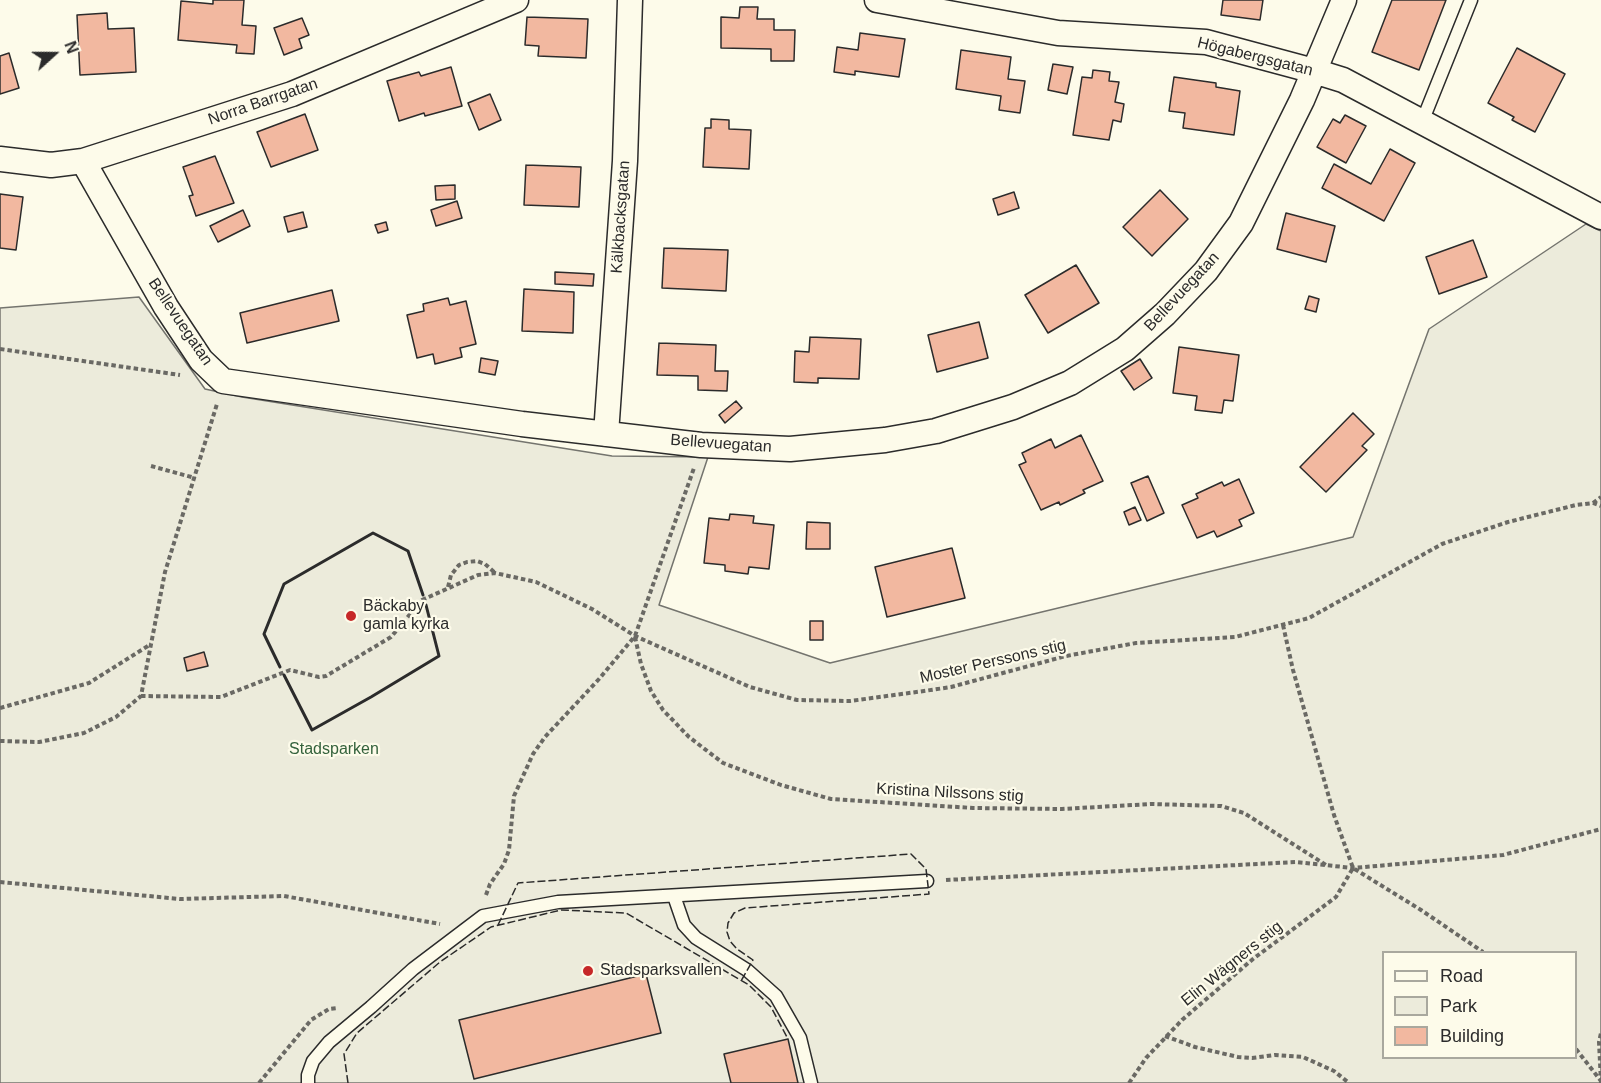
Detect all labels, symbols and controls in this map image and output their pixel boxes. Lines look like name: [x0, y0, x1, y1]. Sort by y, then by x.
north arrow: [24, 24, 84, 84]
street label: Högabergsgatan: [1195, 33, 1315, 81]
text: N: [61, 39, 81, 56]
street label: Norra Barrgatan: [206, 74, 320, 130]
street label: Kälkbacksgatan: [607, 160, 635, 274]
street label: Bellevuegatan: [1140, 248, 1224, 336]
street label: Bellevuegatan: [144, 275, 216, 369]
street label: Bellevuegatan: [670, 431, 772, 457]
place label: Bäckaby gamla kyrka: [363, 597, 449, 635]
marker: Bäckaby gamla kyrka: [344, 609, 358, 623]
street label: Moster Perssons stig: [918, 636, 1068, 688]
park label: Stadsparken: [289, 740, 379, 760]
street label: Kristina Nilssons stig: [876, 780, 1024, 806]
street label: Elin Wägners stig: [1178, 917, 1286, 1011]
legend: [1382, 951, 1577, 1059]
place label: Stadsparksvallen: [600, 961, 722, 981]
marker: Stadsparksvallen: [581, 964, 595, 978]
text: Road: [1440, 966, 1483, 986]
text: Park: [1440, 996, 1477, 1016]
text: Building: [1440, 1026, 1504, 1046]

